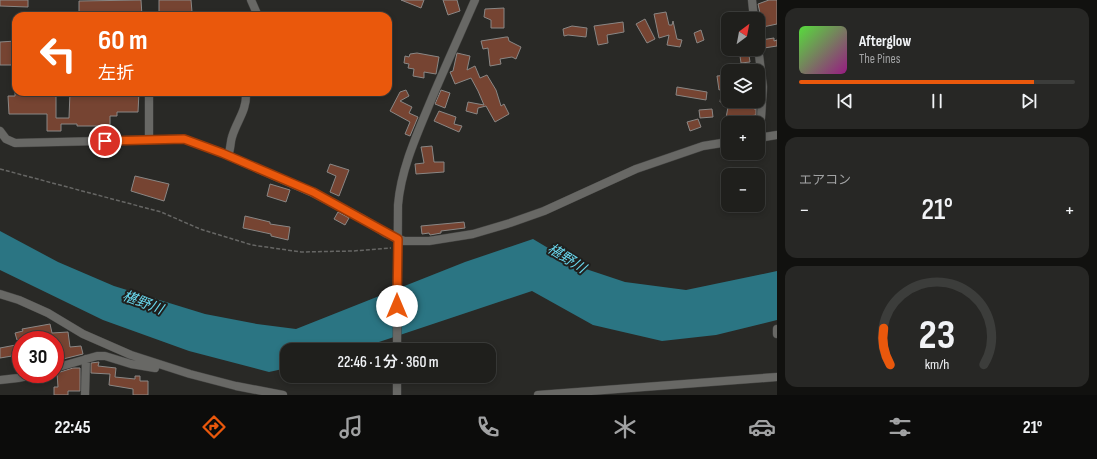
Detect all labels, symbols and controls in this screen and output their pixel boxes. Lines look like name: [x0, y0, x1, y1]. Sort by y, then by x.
north arrow: [721, 12, 765, 56]
map controls: [721, 12, 765, 212]
text: 60 m: [98, 24, 147, 57]
icon: left: [32, 28, 84, 80]
text: Afterglow: [859, 32, 911, 51]
text: The Pines: [859, 51, 900, 67]
text: 左折: [98, 63, 134, 84]
button: layers: [721, 64, 765, 108]
icon: previous: [834, 90, 856, 112]
icon: pause: [926, 90, 948, 112]
icon: next: [1018, 90, 1040, 112]
button: +: [721, 116, 765, 160]
pin: [88, 124, 122, 158]
icon: arrive: [94, 130, 116, 152]
button: −: [721, 168, 765, 212]
text: エアコン: [799, 172, 851, 188]
text: 21°: [921, 192, 953, 228]
text: −: [799, 197, 810, 224]
text: +: [1064, 197, 1075, 224]
water label: 椹野川: [544, 240, 591, 278]
position arrow: [376, 285, 418, 327]
water label: 椹野川: [120, 287, 167, 319]
text: 23: [919, 310, 955, 359]
speed limit sign: 30: [12, 331, 64, 383]
text: 22:46 · 1 分 · 360 m: [337, 353, 439, 372]
text: km/h: [925, 355, 949, 372]
icon: directions: [200, 413, 228, 441]
icon: music: [337, 413, 365, 441]
icon: phone: [474, 413, 502, 441]
icon: climate: [611, 413, 639, 441]
icon: car: [748, 413, 776, 441]
icon: filters: [886, 413, 914, 441]
text: 22:45: [55, 417, 91, 438]
text: 21°: [1023, 417, 1042, 438]

